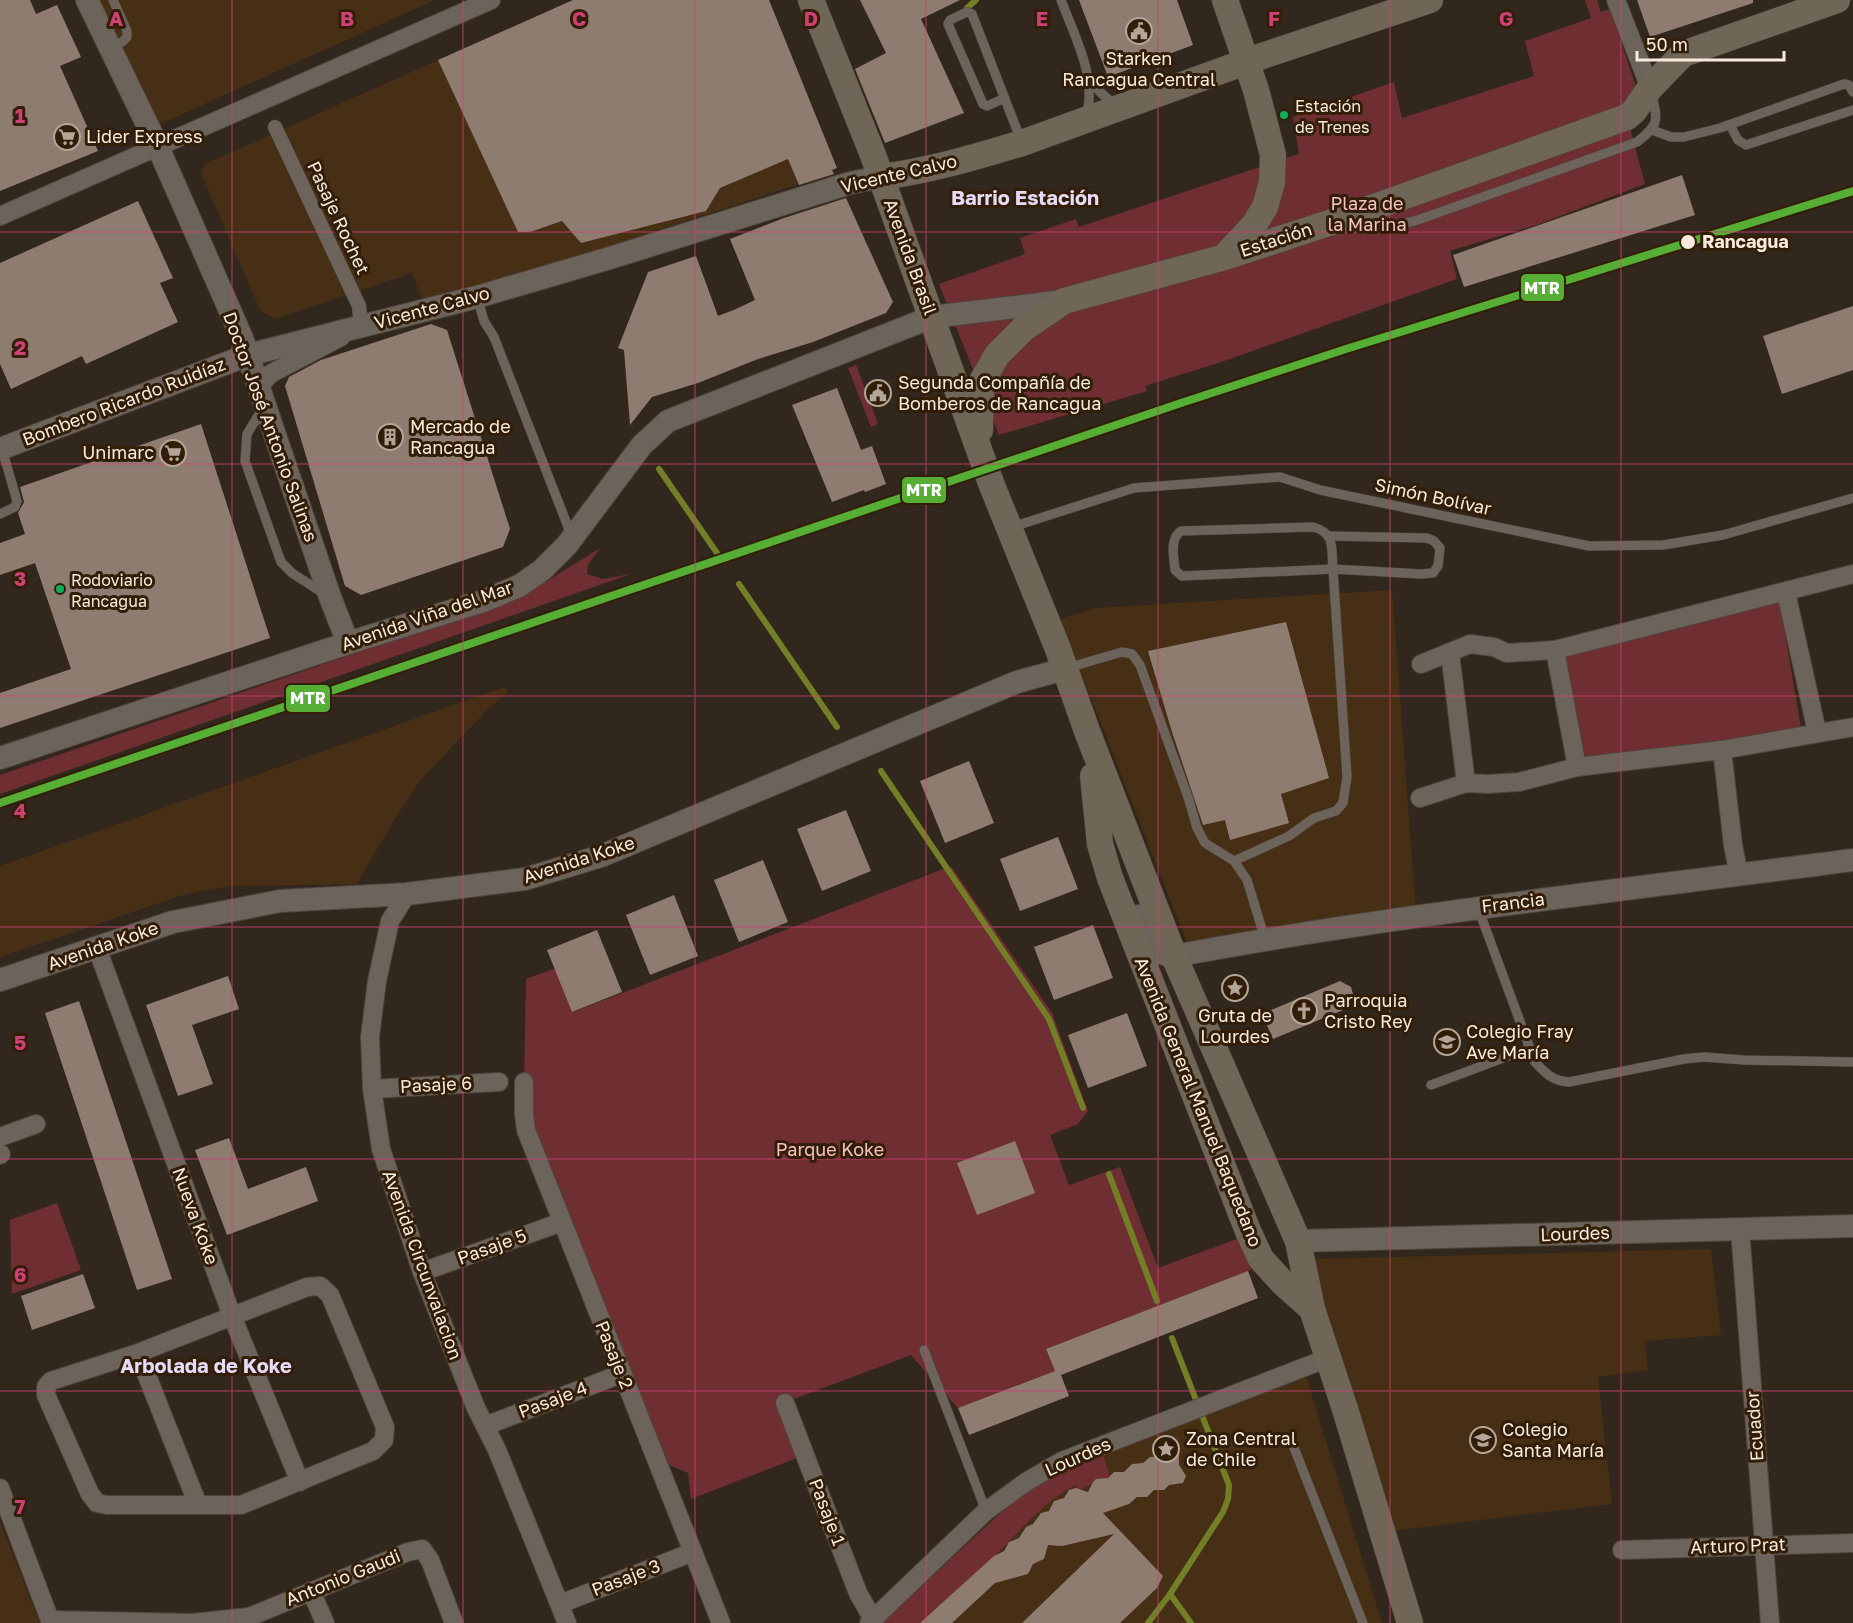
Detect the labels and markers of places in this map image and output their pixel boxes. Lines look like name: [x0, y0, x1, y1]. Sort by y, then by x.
public building icon: Starken Rancagua Central: [1124, 16, 1154, 46]
place label: Starken Rancagua Central: [1062, 47, 1216, 90]
place label: Estación de Trenes: [1295, 96, 1370, 137]
marker: Estación de Trenes: [1278, 109, 1290, 121]
supermarket icon: Lider Express: [52, 122, 82, 152]
place label: Lider Express: [86, 125, 202, 147]
place label: Rancagua: [1702, 230, 1789, 252]
marker: Rancagua: [1679, 233, 1697, 251]
place label: Segunda Compañía de Bomberos de Rancagua: [898, 371, 1101, 414]
public building icon: Segunda Compañía de Bomberos de Rancagua: [863, 378, 893, 408]
place label: Mercado de Rancagua: [410, 415, 511, 458]
building icon: Mercado de Rancagua: [375, 422, 405, 452]
supermarket icon: Unimarc: [158, 438, 188, 468]
place label: Unimarc: [82, 441, 154, 463]
place label: Rodoviario Rancagua: [71, 570, 153, 611]
marker: Rodoviario Rancagua: [54, 583, 66, 595]
place icon: Gruta de Lourdes: [1220, 973, 1250, 1003]
place label: Parroquia Cristo Rey: [1324, 989, 1412, 1032]
church icon: Parroquia Cristo Rey: [1289, 996, 1319, 1026]
place label: Gruta de Lourdes: [1198, 1004, 1272, 1047]
place label: Colegio Fray Ave María: [1466, 1020, 1574, 1063]
school or university icon: Colegio Fray Ave María: [1432, 1027, 1462, 1057]
place label: Colegio Santa María: [1502, 1418, 1604, 1461]
school or university icon: Colegio Santa María: [1468, 1425, 1498, 1455]
place label: Zona Central de Chile: [1186, 1427, 1297, 1470]
place icon: Zona Central de Chile: [1151, 1434, 1181, 1464]

